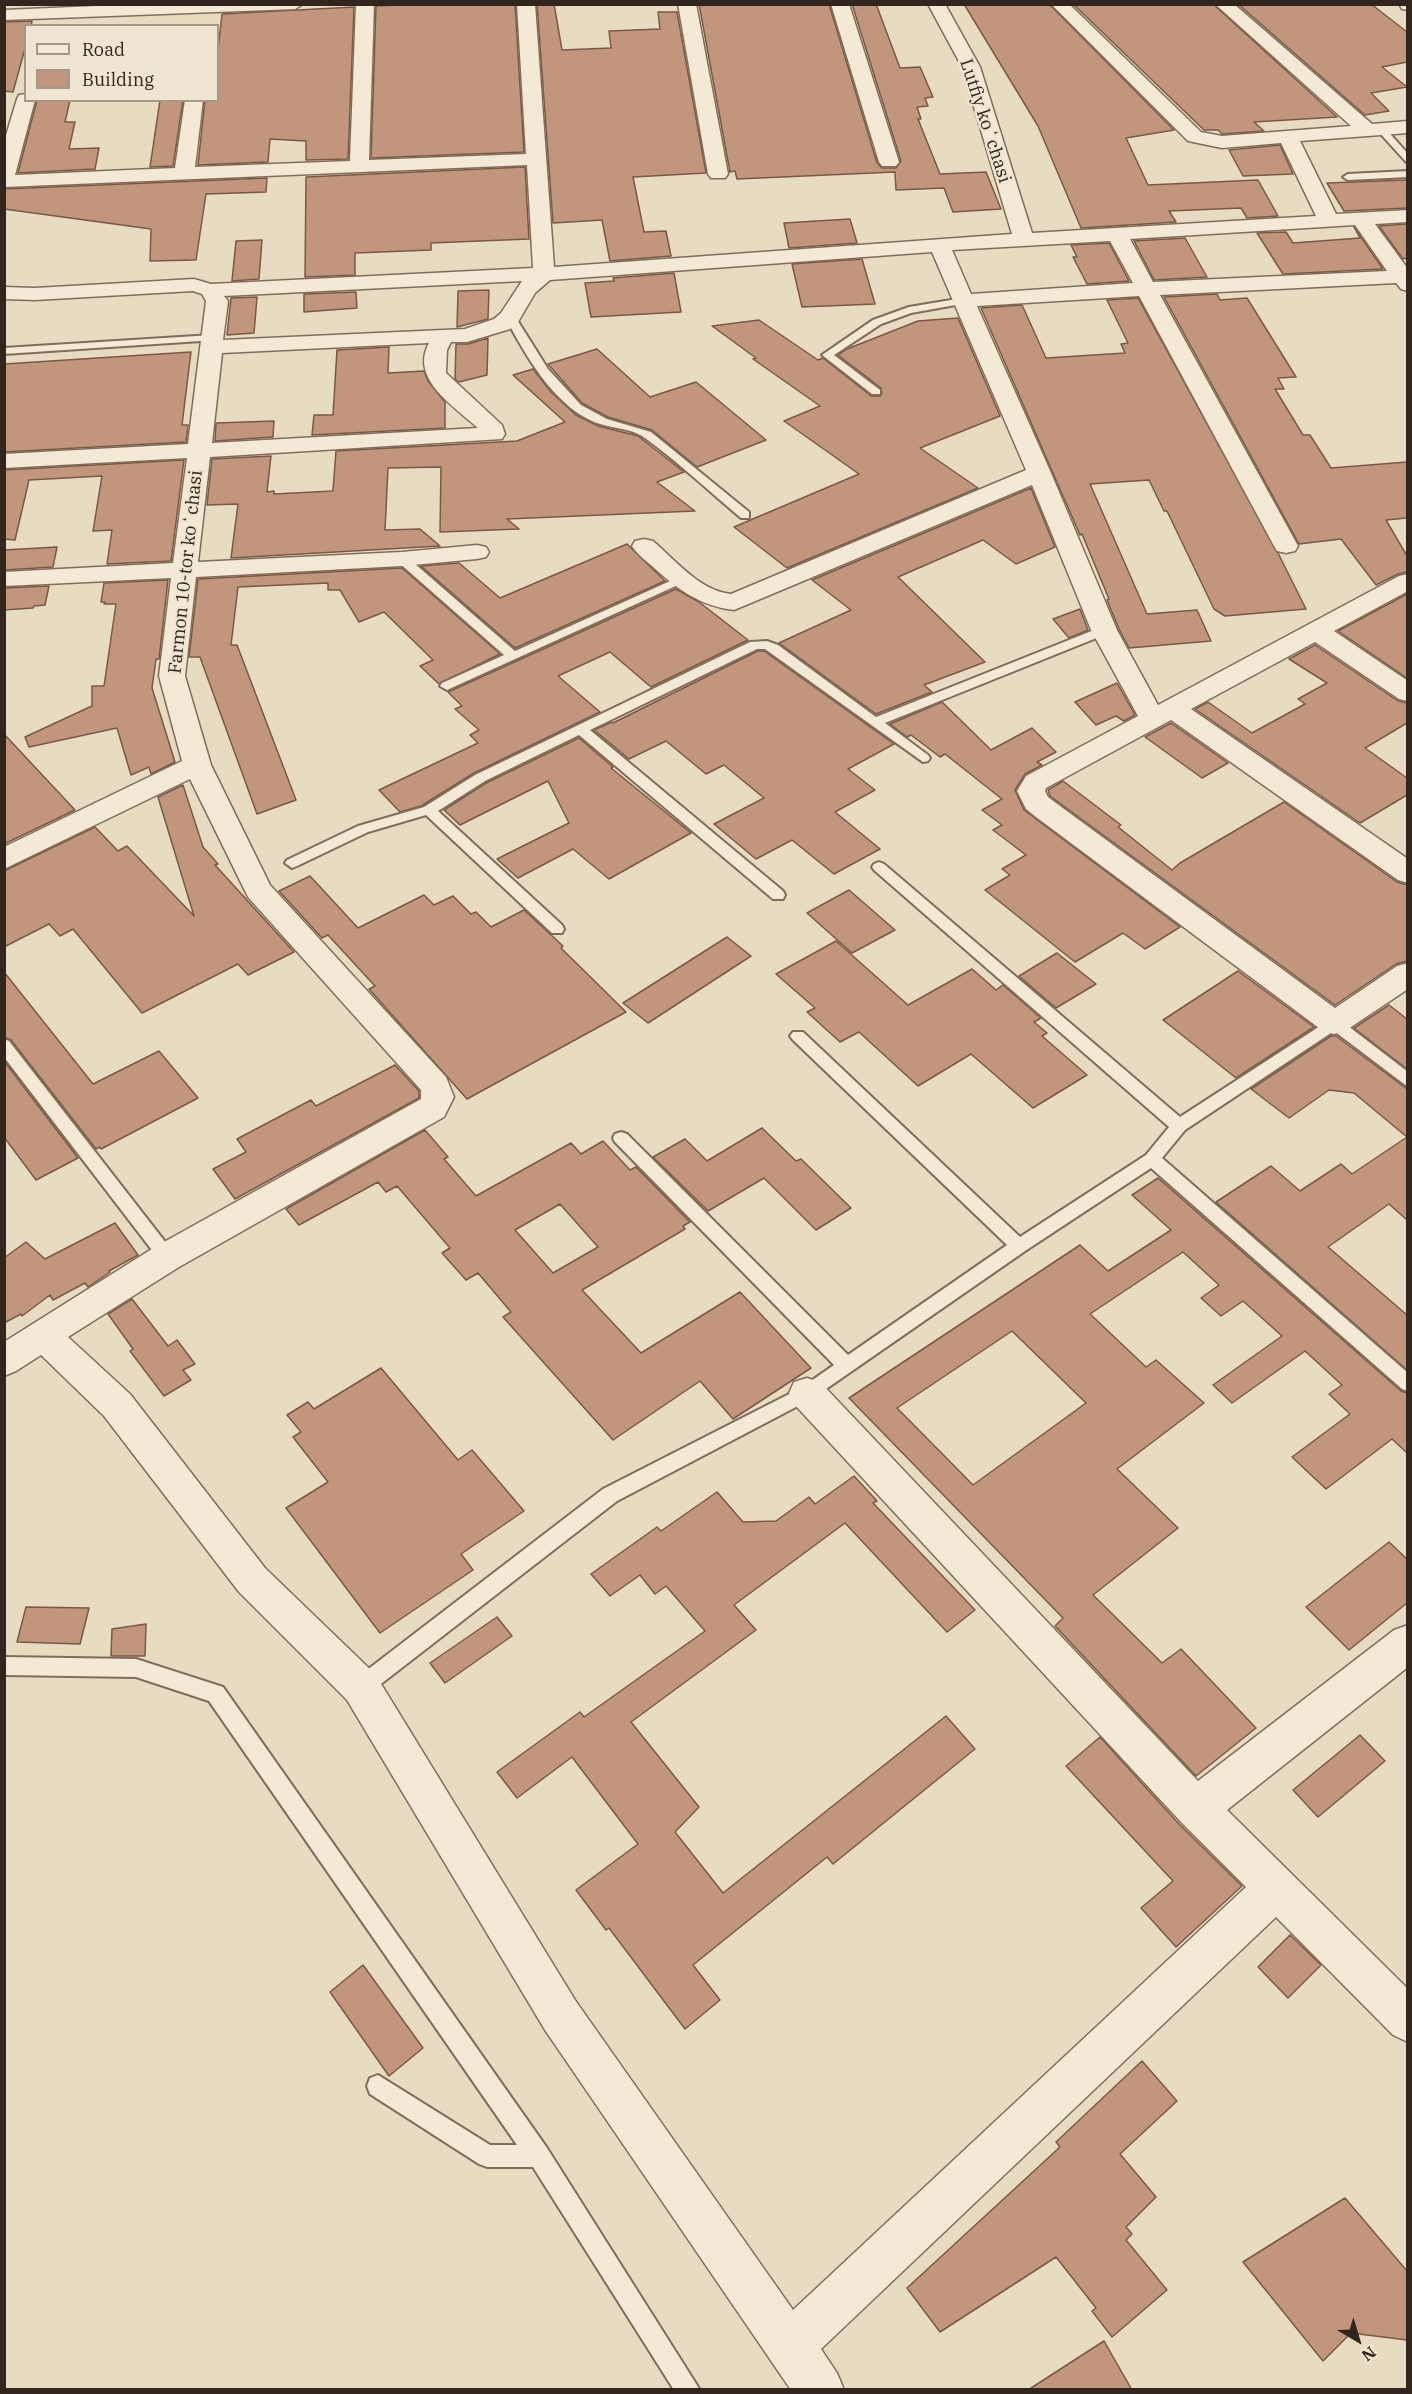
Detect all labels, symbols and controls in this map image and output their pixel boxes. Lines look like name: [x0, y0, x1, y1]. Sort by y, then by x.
legend: [24, 24, 219, 102]
text: Road: [82, 38, 125, 61]
street label: Lutfiy koʻchasi: [955, 56, 1015, 186]
text: Building: [82, 68, 154, 91]
street label: Farmon 10-tor koʻchasi: [165, 469, 207, 675]
north arrow: [1328, 2310, 1388, 2370]
text: N: [1358, 2342, 1380, 2366]

